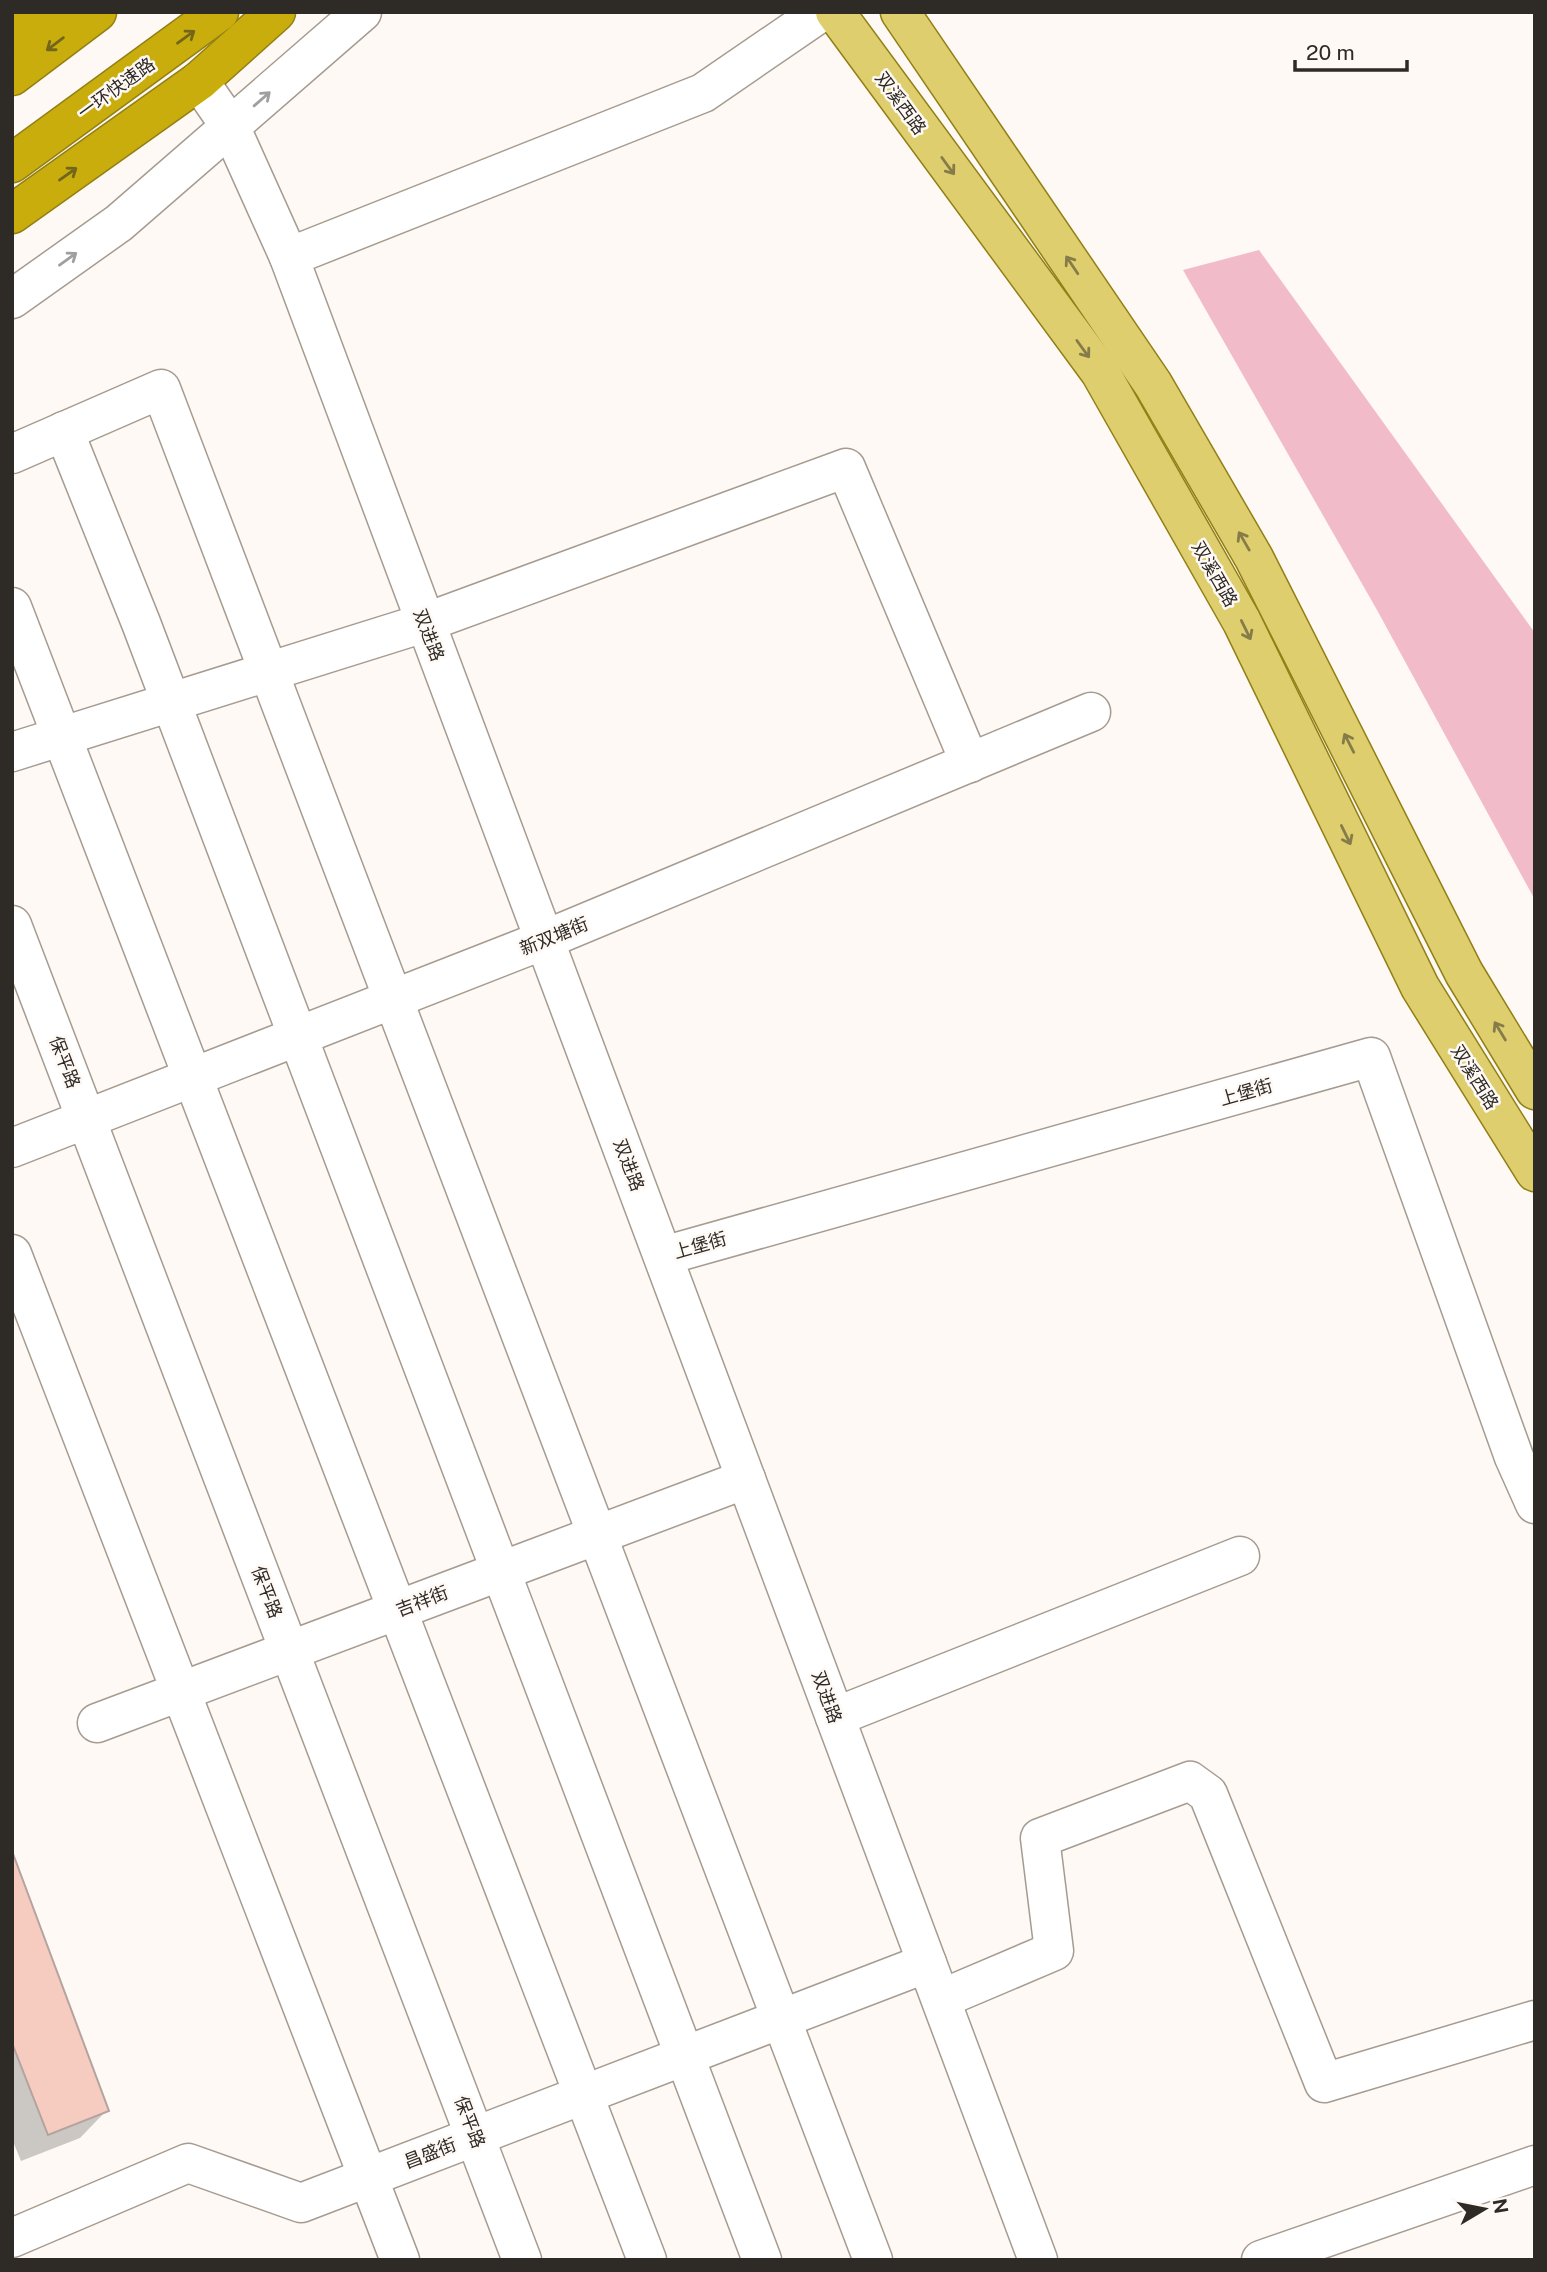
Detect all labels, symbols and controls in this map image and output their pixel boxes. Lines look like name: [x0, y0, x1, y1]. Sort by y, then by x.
scale bar: [1295, 28, 1407, 72]
one-way arrow: [176, 29, 195, 44]
one-way arrow: [46, 37, 65, 52]
text: 20 m: [1306, 40, 1355, 65]
street label: 一环快速路: [73, 53, 159, 123]
street label: 双溪西路: [871, 68, 931, 138]
one-way arrow: [253, 91, 271, 107]
one-way arrow: [941, 156, 955, 175]
one-way arrow: [58, 167, 77, 182]
one-way arrow: [58, 252, 77, 266]
one-way arrow: [1065, 256, 1079, 275]
one-way arrow: [1076, 339, 1090, 358]
one-way arrow: [1237, 531, 1250, 552]
street label: 双溪西路: [1188, 538, 1242, 610]
street label: 双进路: [410, 606, 448, 664]
one-way arrow: [1240, 619, 1253, 640]
one-way arrow: [1342, 733, 1356, 754]
one-way arrow: [1339, 824, 1353, 845]
street label: 新双塘街: [517, 913, 591, 959]
one-way arrow: [1492, 1022, 1506, 1042]
street label: 保平路: [46, 1033, 84, 1091]
street label: 双溪西路: [1447, 1041, 1503, 1113]
street label: 上堡街: [1217, 1074, 1275, 1110]
street label: 双进路: [610, 1136, 648, 1194]
street label: 上堡街: [671, 1227, 729, 1263]
street label: 保平路: [248, 1563, 286, 1621]
street label: 吉祥街: [393, 1582, 451, 1620]
street label: 双进路: [808, 1668, 846, 1726]
street label: 保平路: [451, 2093, 489, 2151]
street label: 昌盛街: [401, 2134, 459, 2172]
north arrow: [1449, 2174, 1519, 2244]
text: N: [1489, 2197, 1513, 2215]

